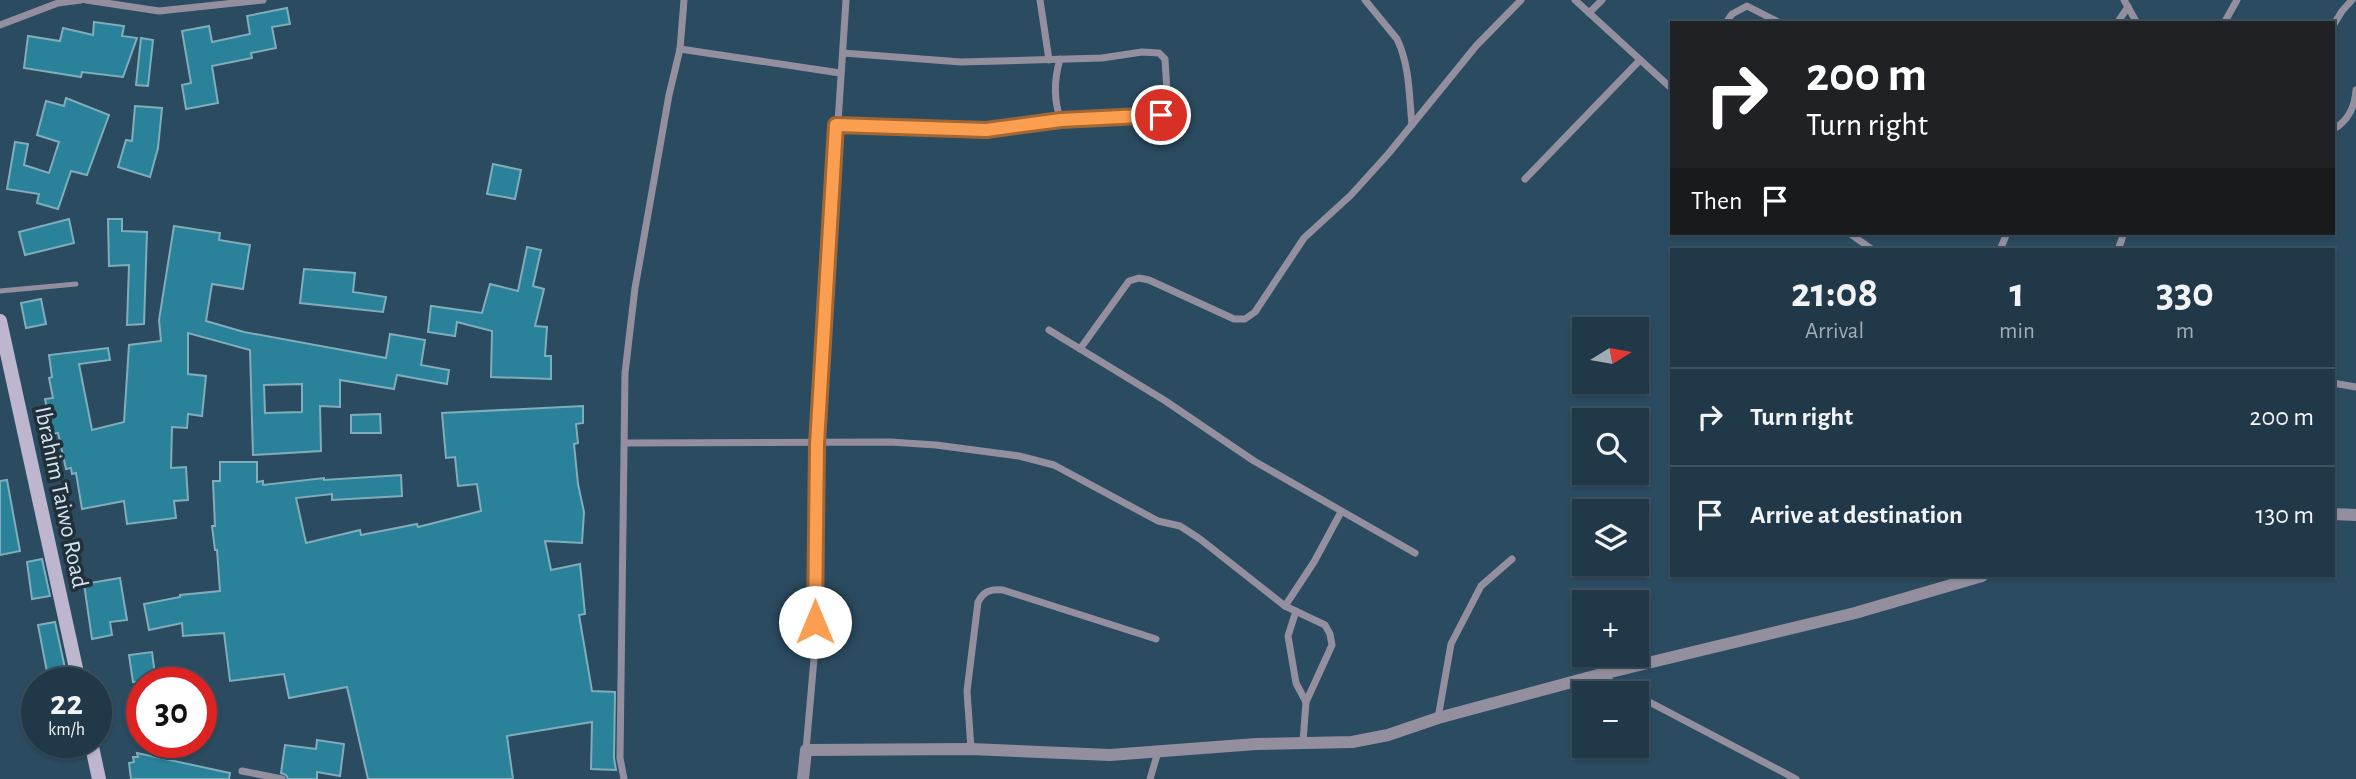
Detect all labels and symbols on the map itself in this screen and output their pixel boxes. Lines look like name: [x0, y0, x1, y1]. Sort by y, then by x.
pin: [1131, 85, 1191, 145]
north arrow: [1572, 317, 1648, 394]
street label: Ibrahim Taiwo Road: [30, 404, 92, 590]
position arrow: [778, 585, 852, 659]
speed limit sign: 30: [126, 667, 217, 758]

